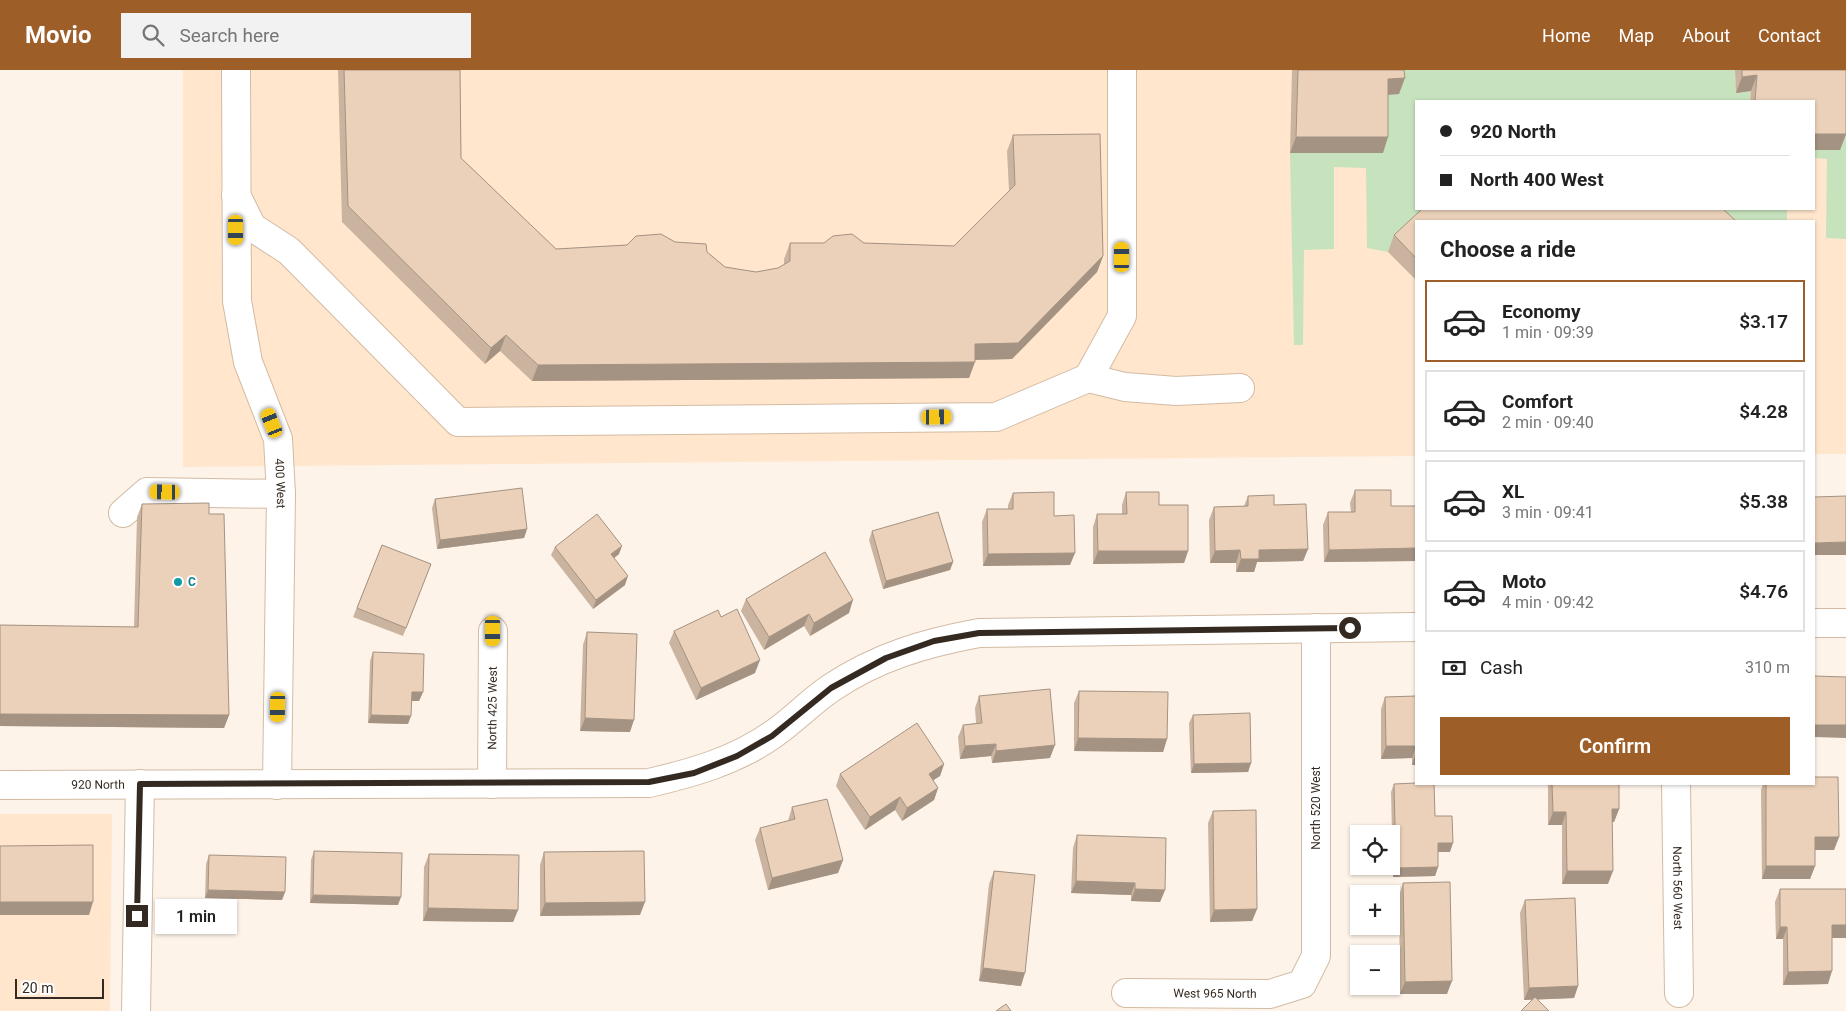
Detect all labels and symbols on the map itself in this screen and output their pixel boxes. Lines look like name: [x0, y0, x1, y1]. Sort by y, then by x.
car: [228, 215, 243, 245]
car: [1114, 242, 1129, 272]
car: [259, 406, 284, 440]
car: [921, 409, 952, 425]
street label: 400 West: [272, 458, 288, 509]
car: [149, 484, 180, 500]
place label: C: [188, 575, 196, 589]
marker: C: [172, 576, 184, 588]
car: [485, 616, 500, 646]
route start: [1339, 617, 1361, 639]
street label: North 425 West: [485, 666, 500, 750]
car: [270, 692, 285, 722]
street label: North 520 West: [1309, 766, 1323, 850]
street label: 920 North: [71, 778, 125, 792]
street label: North 560 West: [1670, 846, 1685, 930]
callout: 1 min: [154, 898, 237, 934]
route end: [126, 905, 148, 927]
scale bar: [15, 976, 104, 999]
street label: West 965 North: [1173, 986, 1257, 1001]

